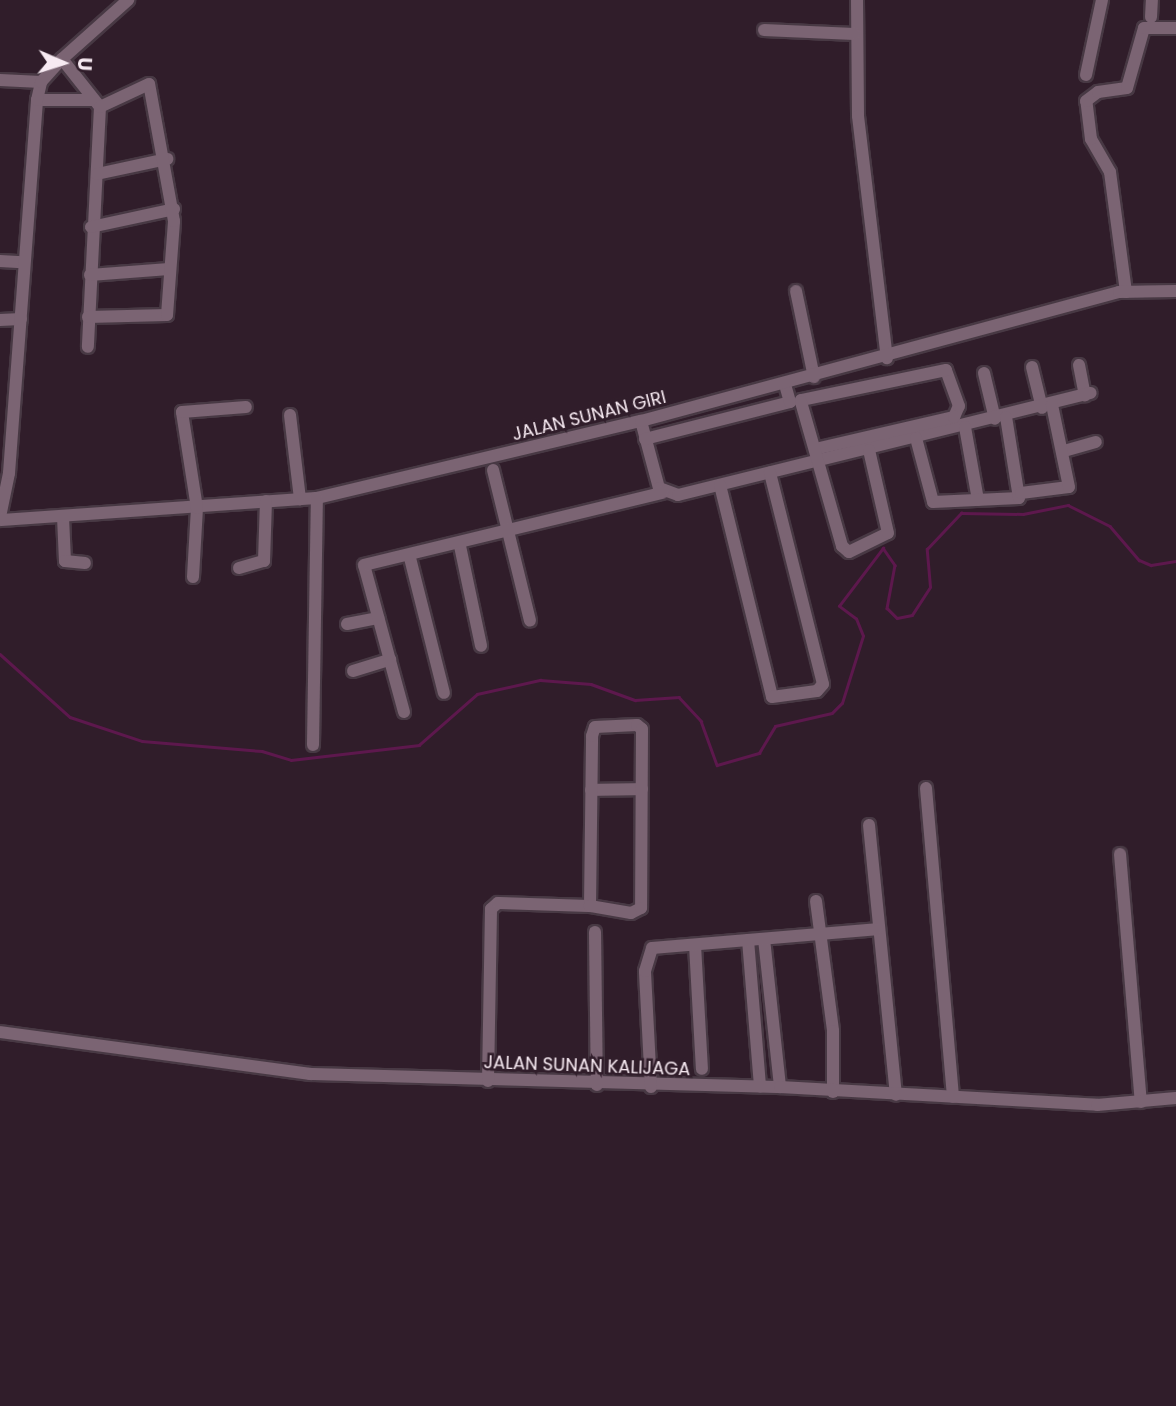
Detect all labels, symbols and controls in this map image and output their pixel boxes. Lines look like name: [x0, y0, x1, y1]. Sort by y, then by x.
north arrow: [28, 28, 98, 98]
text: U: [71, 57, 98, 72]
street label: JALAN SUNAN GIRI: [510, 386, 668, 446]
street label: JALAN SUNAN KALIJAGA: [483, 1052, 691, 1080]

